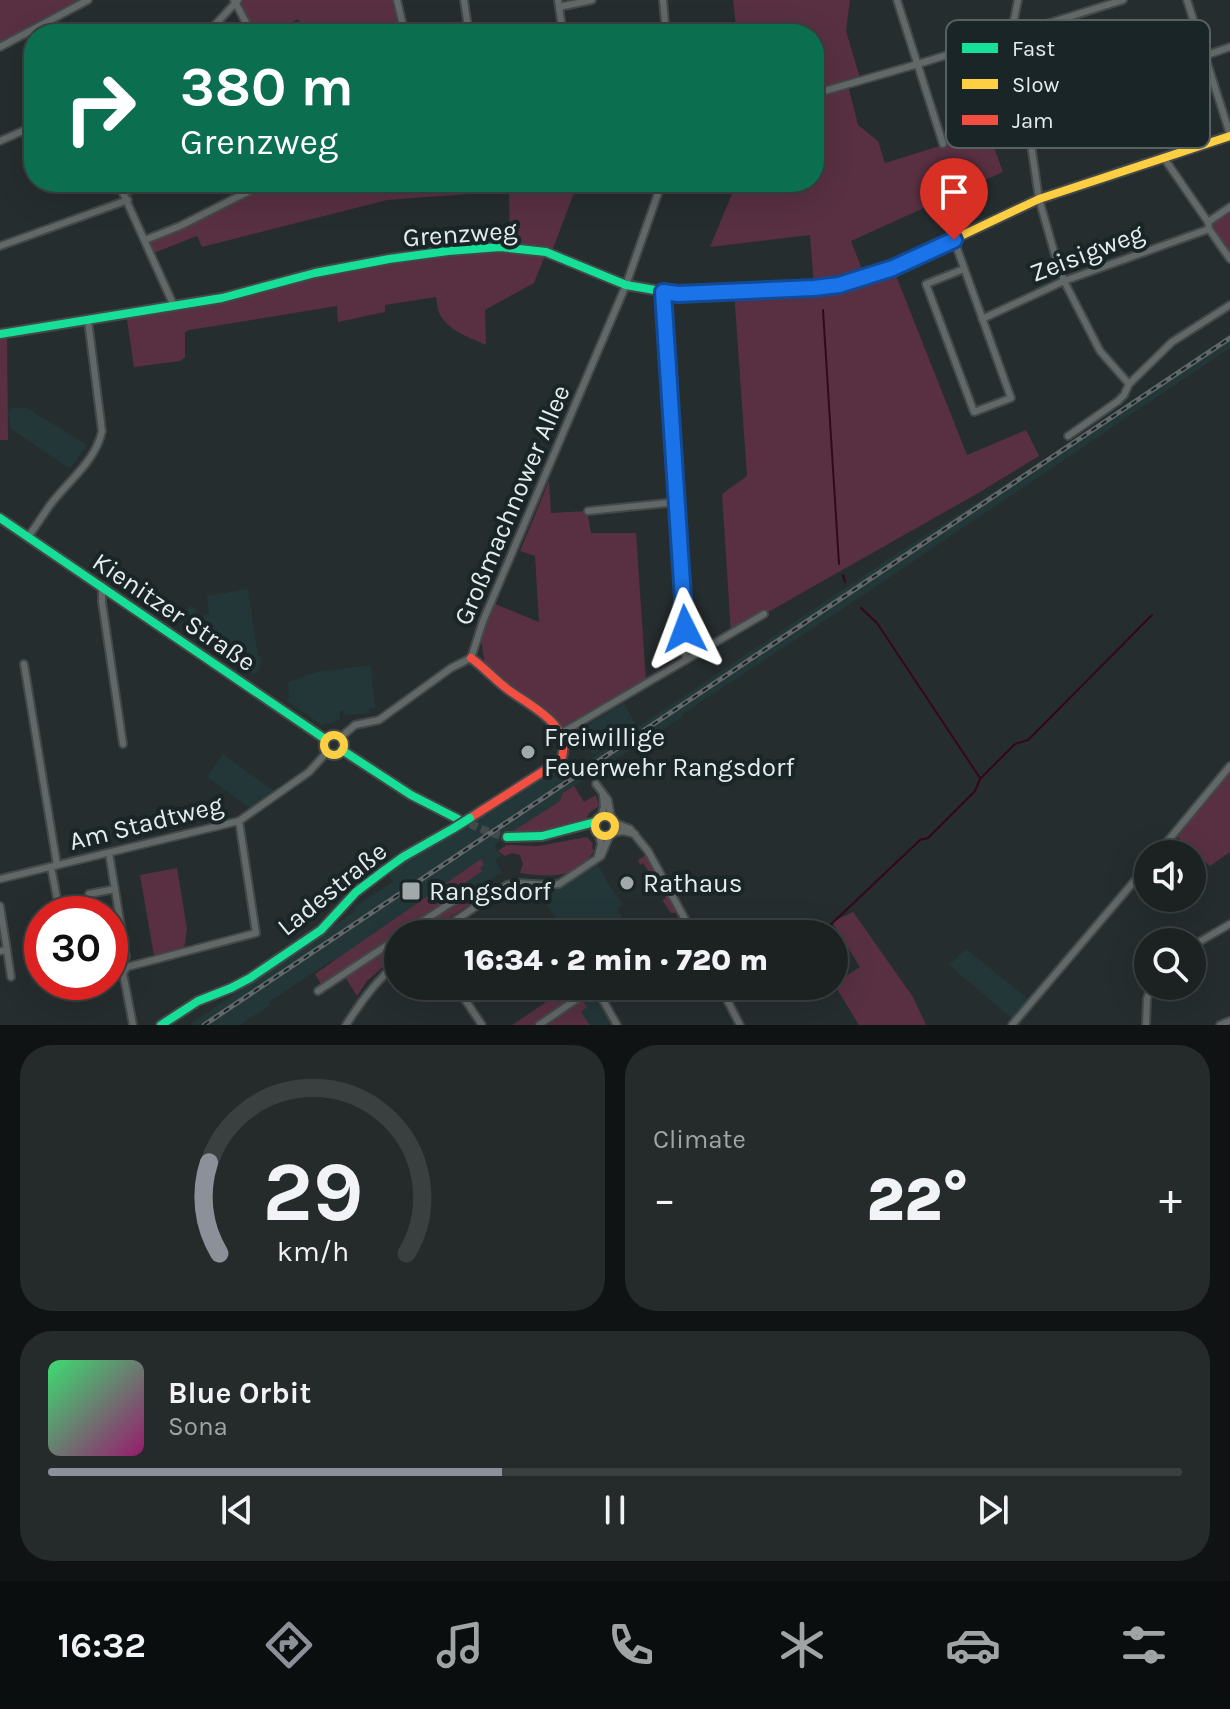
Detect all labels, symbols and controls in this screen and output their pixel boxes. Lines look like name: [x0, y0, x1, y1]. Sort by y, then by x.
legend: [946, 20, 1210, 148]
text: Fast: [1012, 36, 1055, 62]
text: 380 m: [180, 54, 354, 119]
icon: right: [48, 56, 152, 160]
text: Slow: [1012, 72, 1059, 98]
text: Jam: [1012, 108, 1054, 134]
text: Grenzweg: [180, 121, 338, 163]
pin: [920, 158, 988, 240]
icon: arrive: [932, 170, 976, 214]
street label: Grenzweg: [402, 215, 518, 253]
street label: Zeisigweg: [1026, 217, 1149, 289]
street label: Großmachnower Allee: [447, 380, 577, 630]
street label: Kienitzer Straße: [87, 546, 261, 678]
position arrow: [643, 587, 727, 671]
place label: Freiwillige Feuerwehr Rangsdorf: [544, 722, 795, 783]
marker: Freiwillige Feuerwehr Rangsdorf: [519, 743, 537, 761]
street label: Am Stadtweg: [66, 789, 226, 857]
street label: Ladestraße: [271, 836, 393, 942]
map controls: [1134, 840, 1206, 1000]
button: sound: [1134, 840, 1206, 912]
place label: Rathaus: [643, 868, 742, 899]
marker: Rathaus: [618, 874, 636, 892]
place label: Rangsdorf: [429, 876, 552, 907]
marker: Rangsdorf: [400, 880, 422, 902]
speed limit sign: 30: [24, 896, 128, 1000]
button: search: [1134, 928, 1206, 1000]
text: 16:34 · 2 min · 720 m: [464, 942, 768, 978]
text: Climate: [653, 1124, 746, 1155]
text: 29: [262, 1144, 363, 1241]
text: 22°: [866, 1165, 969, 1235]
text: −: [653, 1174, 676, 1225]
text: +: [1159, 1174, 1182, 1225]
text: km/h: [276, 1235, 349, 1268]
text: Blue Orbit: [168, 1375, 311, 1411]
text: Sona: [168, 1411, 228, 1442]
icon: previous: [215, 1488, 259, 1532]
icon: pause: [593, 1488, 637, 1532]
icon: next: [971, 1488, 1015, 1532]
icon: directions: [261, 1617, 317, 1673]
icon: music: [432, 1617, 488, 1673]
icon: phone: [603, 1617, 659, 1673]
icon: climate: [774, 1617, 830, 1673]
icon: car: [945, 1617, 1001, 1673]
icon: filters: [1116, 1617, 1172, 1673]
text: 16:32: [58, 1624, 146, 1666]

